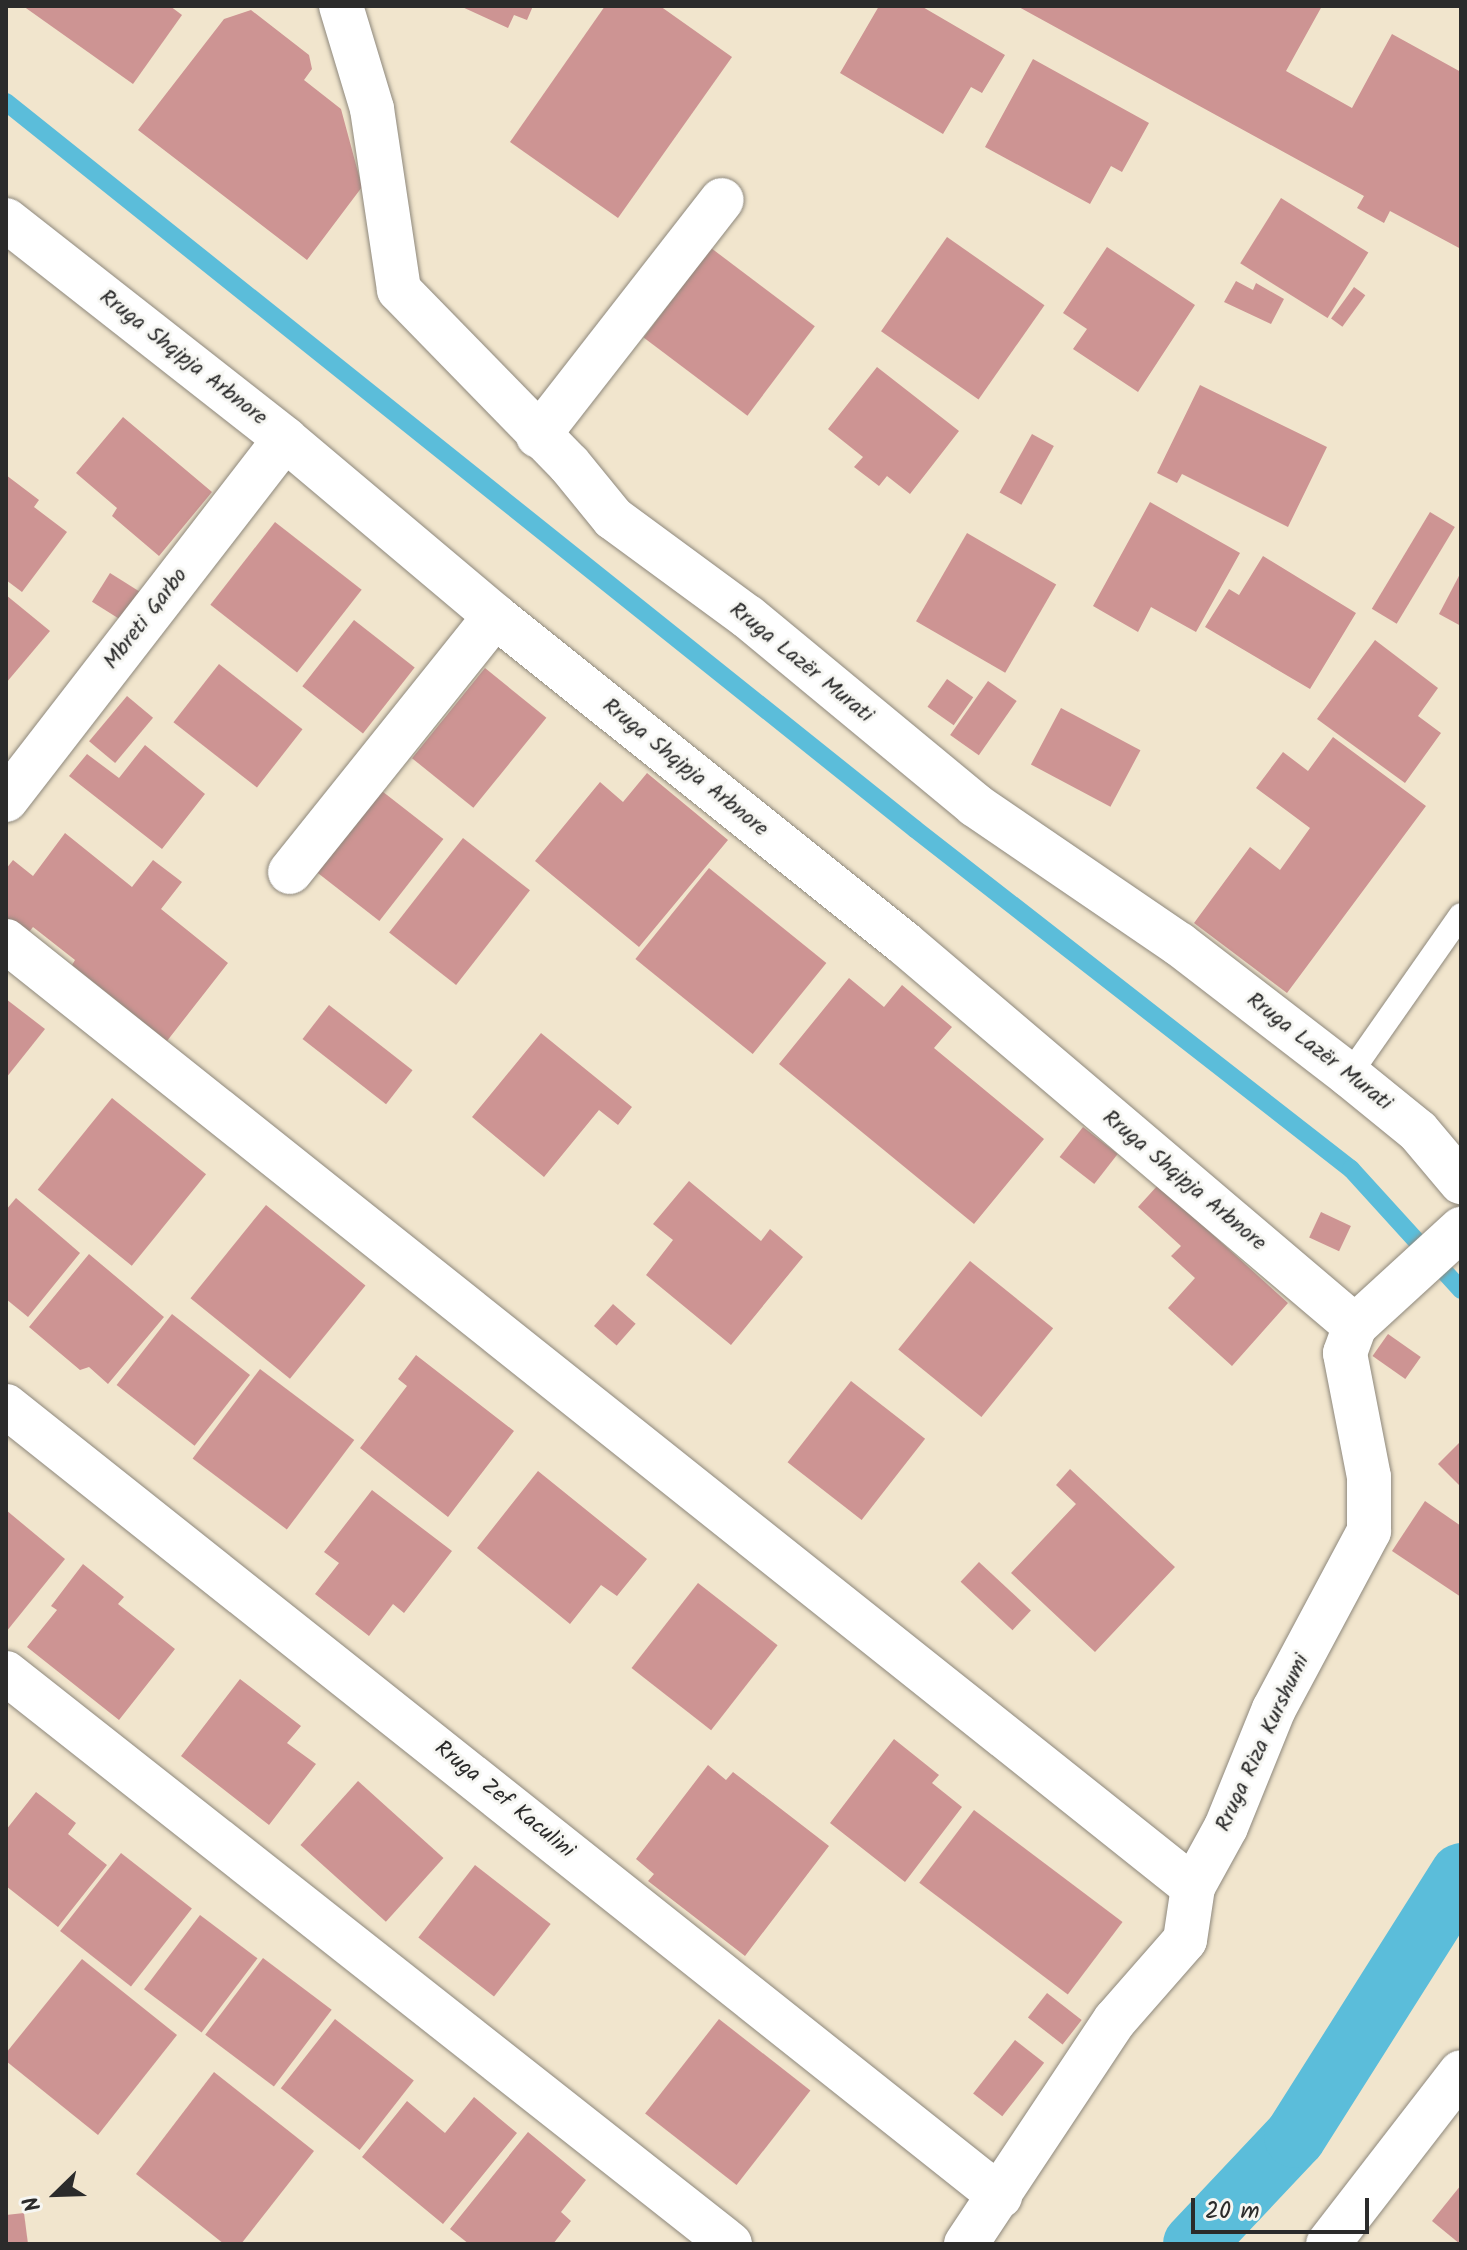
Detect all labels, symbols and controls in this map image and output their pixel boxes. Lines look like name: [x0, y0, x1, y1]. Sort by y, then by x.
street label: Rruga Shqipja Arbnore: [94, 284, 272, 432]
street label: Mbreti Garbo: [98, 563, 194, 675]
street label: Rruga Lazër Murati: [724, 597, 878, 729]
street label: Rruga Shqipja Arbnore: [597, 693, 773, 843]
street label: Rruga Lazër Murati: [1241, 987, 1397, 1117]
street label: Rruga Shqipja Arbnore: [1097, 1105, 1271, 1257]
street label: Rruga Riza Kurshumi: [1210, 1650, 1316, 1836]
street label: Rruga Zef Kaculini: [429, 1736, 579, 1864]
north arrow: [16, 2154, 96, 2234]
scale bar: [1195, 2182, 1373, 2232]
text: N: [15, 2190, 52, 2217]
text: 20 m: [1205, 2192, 1260, 2231]

